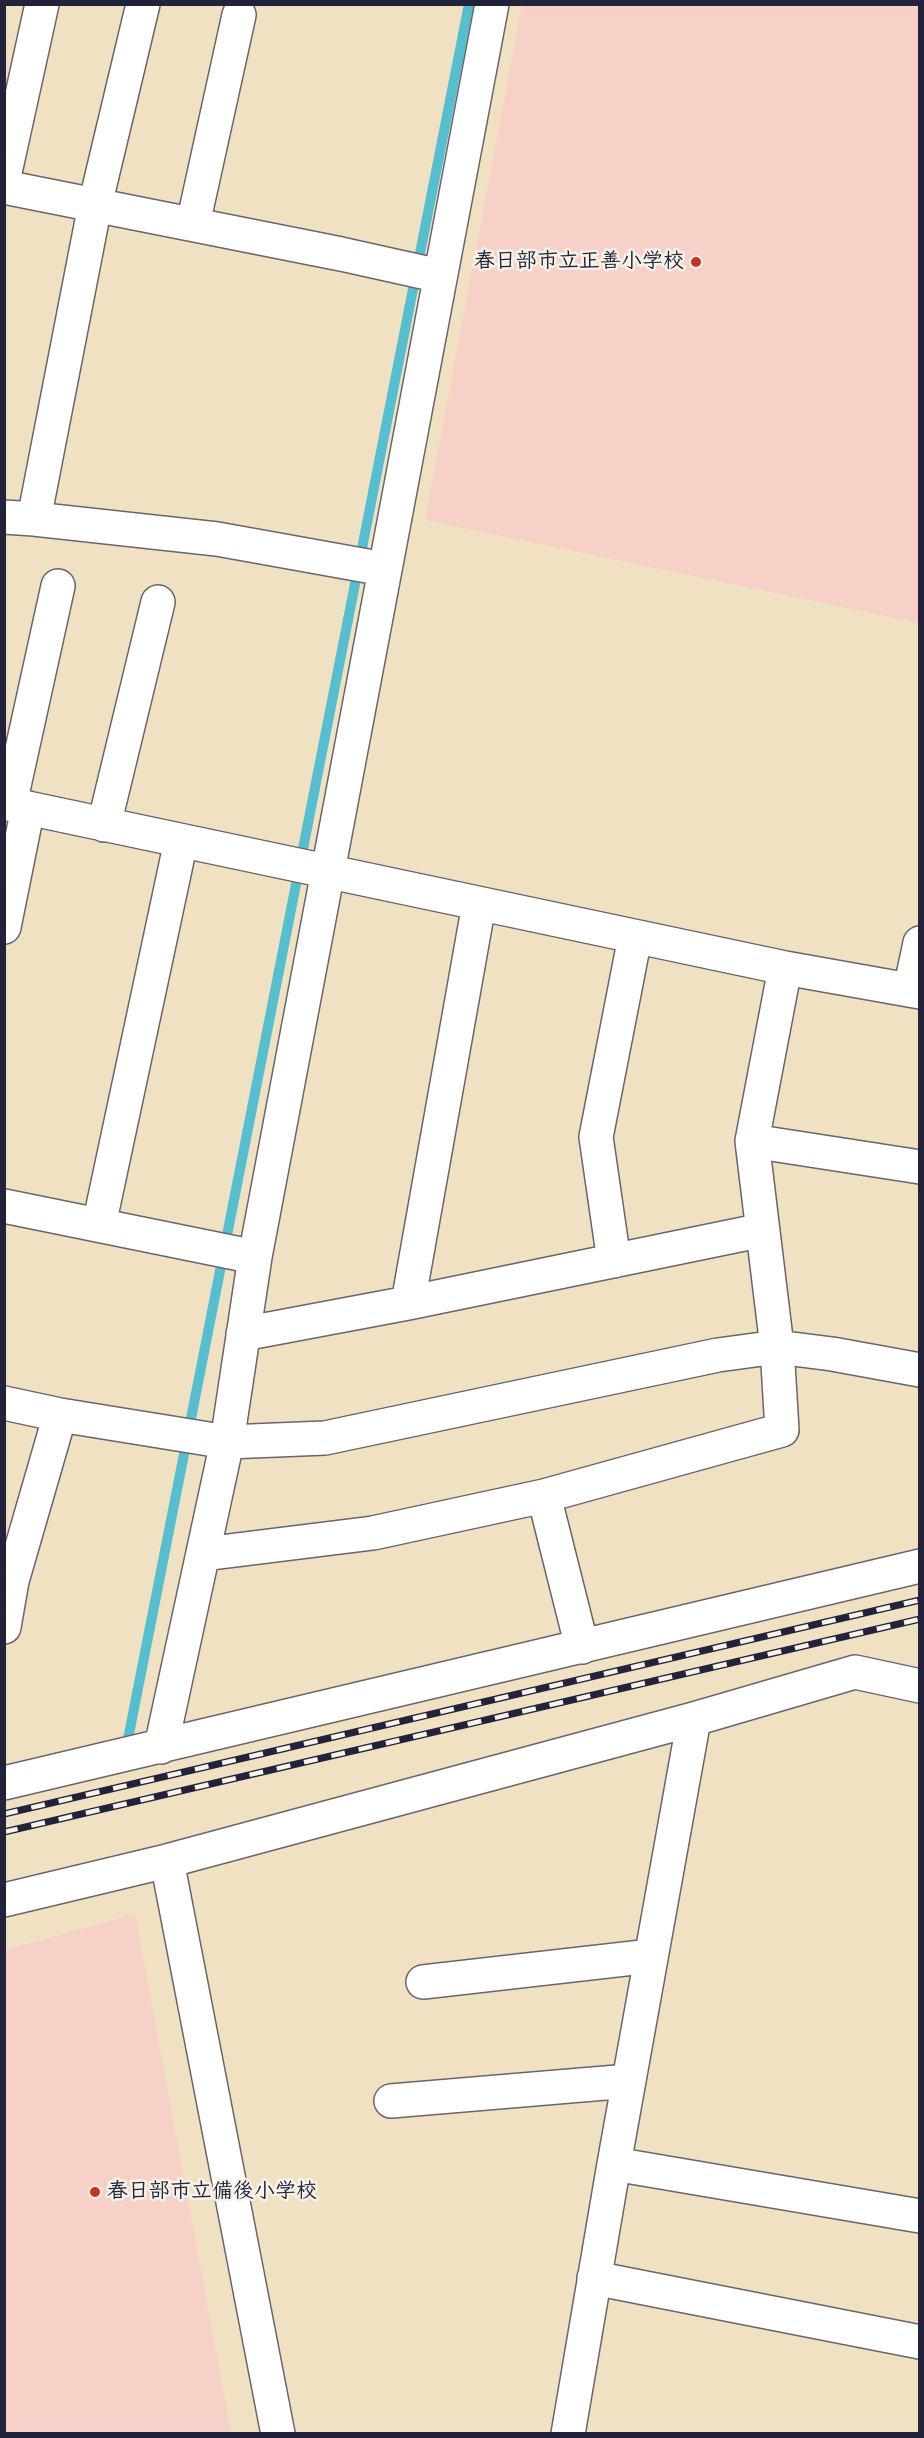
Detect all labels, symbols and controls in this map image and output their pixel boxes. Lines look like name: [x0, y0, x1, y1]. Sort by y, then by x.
place label: 春日部市立正善小学校: [474, 249, 684, 275]
marker: 春日部市立正善小学校: [689, 255, 703, 269]
place label: 春日部市立備後小学校: [107, 2179, 317, 2205]
marker: 春日部市立備後小学校: [88, 2185, 102, 2199]

